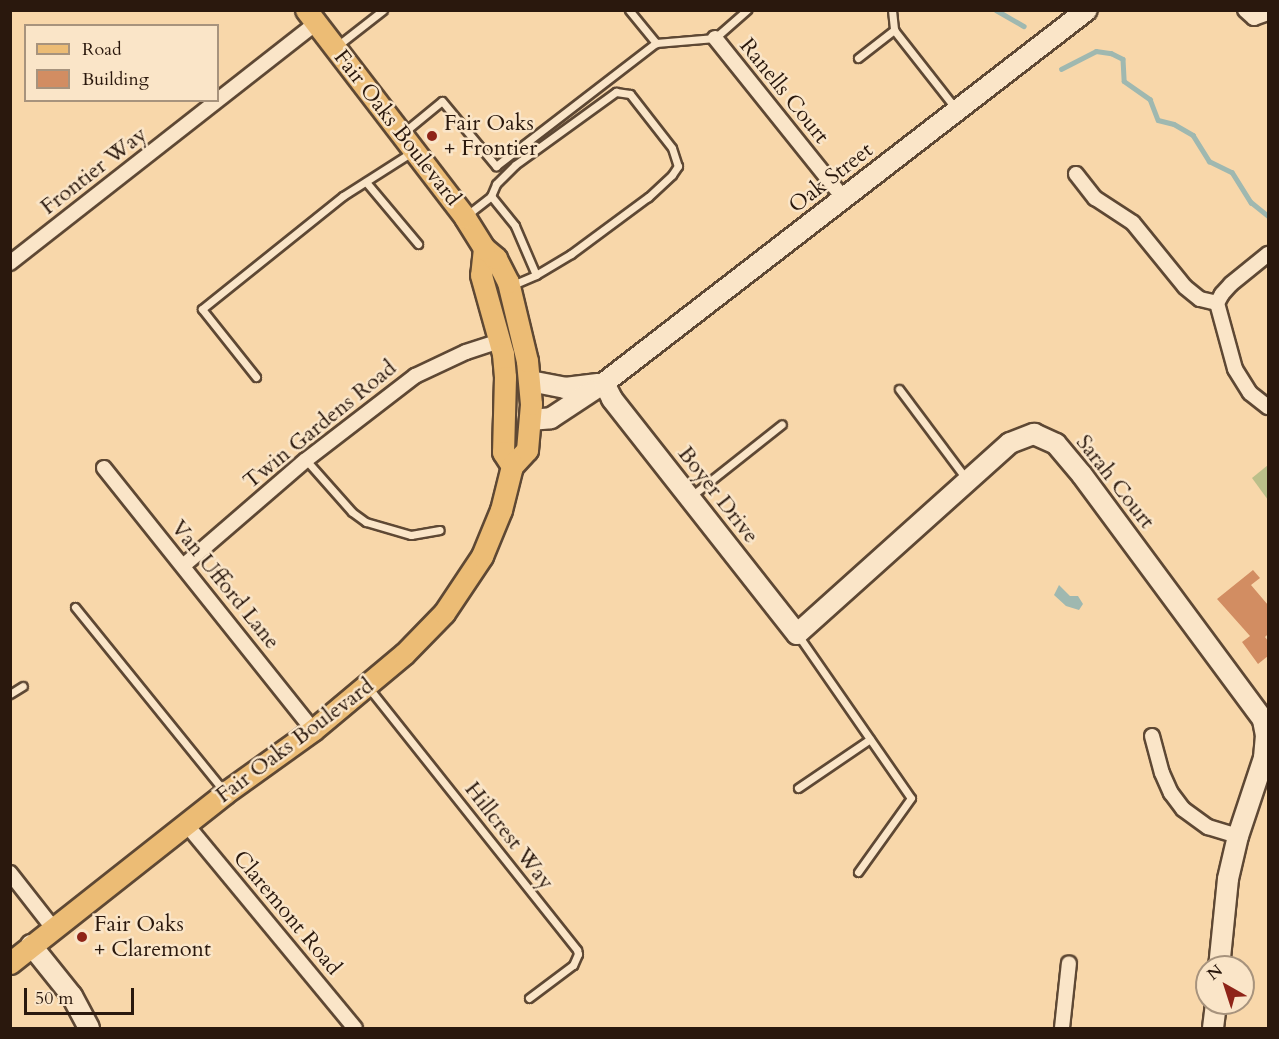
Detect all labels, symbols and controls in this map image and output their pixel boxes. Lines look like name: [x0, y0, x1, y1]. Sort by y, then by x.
legend: [24, 24, 219, 102]
street label: Ranells Court: [734, 33, 834, 149]
text: Road: [82, 37, 122, 62]
street label: Fair Oaks Boulevard: [328, 45, 466, 211]
text: Building: [82, 67, 149, 92]
place label: Fair Oaks + Frontier: [444, 110, 537, 162]
street label: Frontier Way: [36, 121, 152, 221]
marker: Fair Oaks + Frontier: [425, 129, 439, 143]
street label: Oak Street: [784, 137, 878, 219]
street label: Twin Gardens Road: [238, 355, 402, 495]
street label: Sarah Court: [1070, 430, 1160, 534]
street label: Boyer Drive: [672, 441, 764, 549]
street label: Van Ufford Lane: [165, 515, 285, 655]
street label: Fair Oaks Boulevard: [211, 673, 379, 809]
street label: Hillcrest Way: [459, 777, 559, 895]
street label: Claremont Road: [227, 845, 347, 981]
place label: Fair Oaks + Claremont: [94, 911, 211, 962]
marker: Fair Oaks + Claremont: [75, 930, 89, 944]
north arrow: [1195, 955, 1255, 1015]
text: N: [1203, 960, 1227, 985]
scale bar: [27, 976, 136, 1014]
text: 50 m: [35, 986, 74, 1011]

